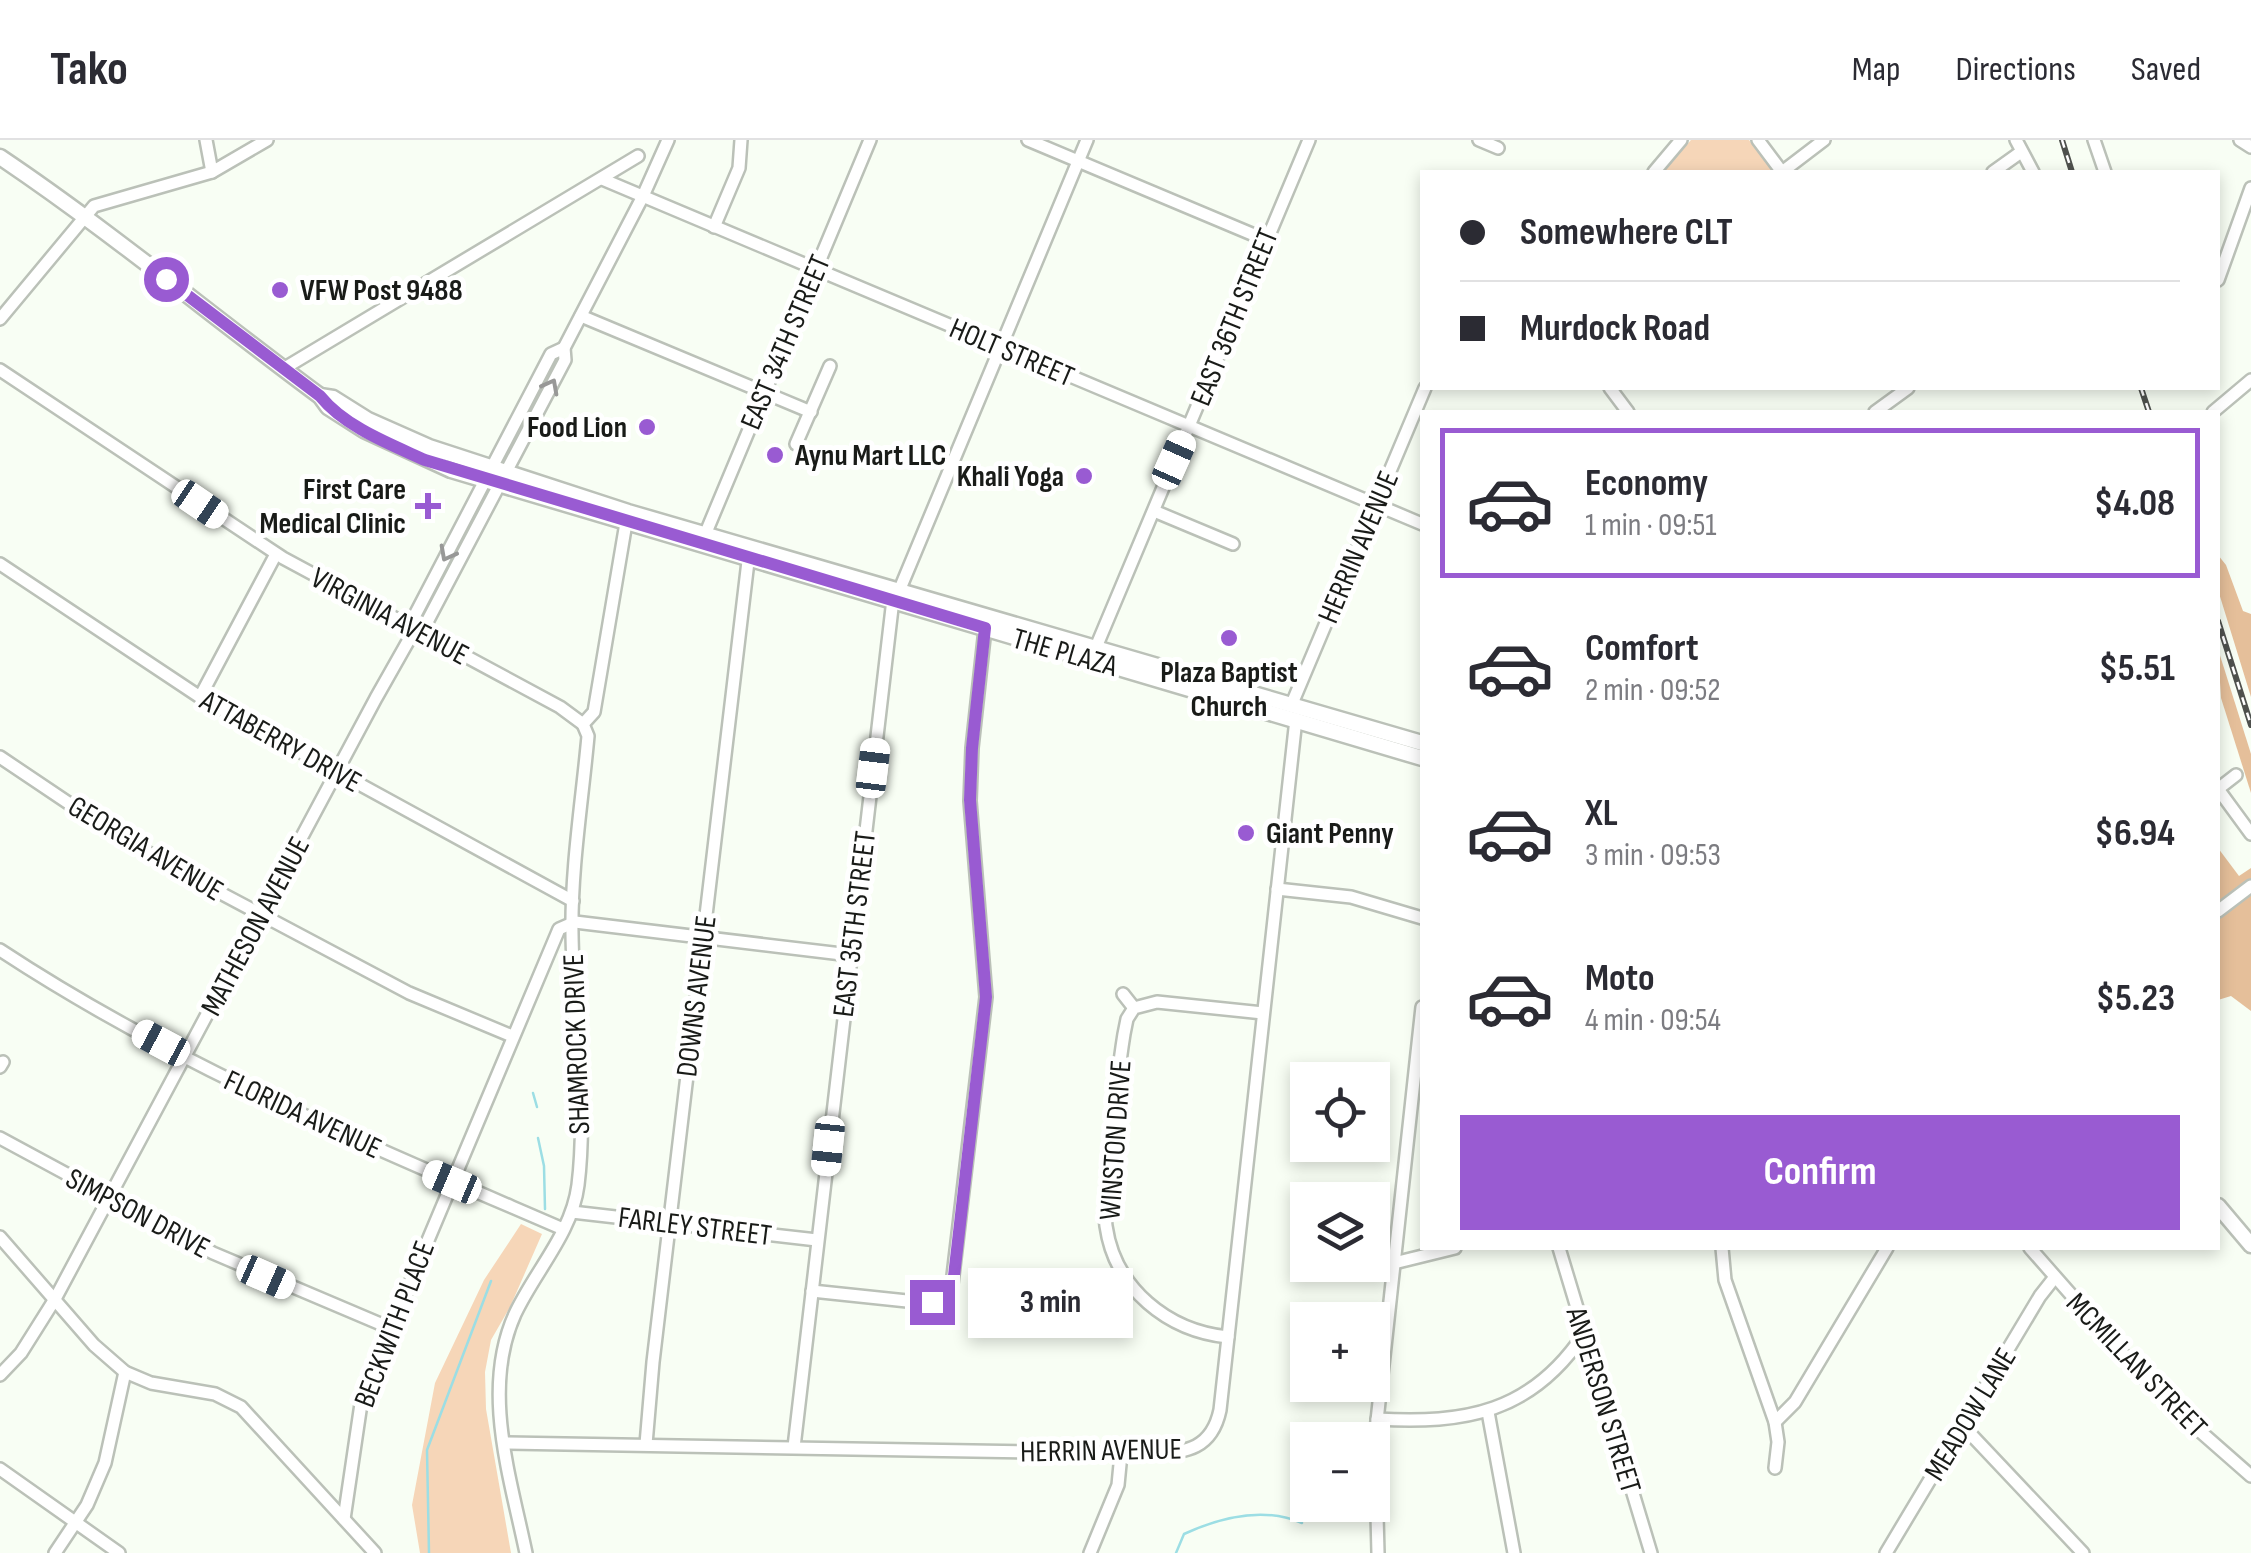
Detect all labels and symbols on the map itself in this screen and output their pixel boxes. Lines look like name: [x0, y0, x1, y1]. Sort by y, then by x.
street label: EAST 36TH STREET: [1183, 224, 1287, 411]
street label: EAST 34TH STREET: [733, 250, 839, 435]
route start: [144, 257, 189, 302]
place label: VFW Post 9488: [300, 273, 463, 309]
marker: VFW Post 9488: [269, 279, 291, 301]
street label: HOLT STREET: [944, 311, 1079, 395]
one-way arrow: [539, 379, 558, 397]
place label: Food Lion: [527, 410, 627, 446]
marker: Food Lion: [636, 416, 658, 438]
car: [1148, 426, 1200, 494]
place label: Aynu Mart LLC: [794, 438, 946, 474]
marker: Aynu Mart LLC: [764, 444, 786, 466]
place label: Khali Yoga: [957, 459, 1064, 495]
marker: Khali Yoga: [1073, 465, 1095, 487]
street label: HERRIN AVENUE: [1311, 466, 1407, 629]
place label: First Care Medical Clinic: [260, 472, 406, 542]
car: [167, 475, 233, 533]
marker: First Care Medical Clinic: [415, 493, 441, 519]
one-way arrow: [440, 543, 459, 562]
street label: VIRGINIA AVENUE: [304, 560, 475, 674]
street label: THE PLAZA: [1008, 621, 1121, 685]
marker: Plaza Baptist Church: [1218, 627, 1240, 649]
place label: Plaza Baptist Church: [1160, 655, 1298, 725]
street label: ATTABERRY DRIVE: [193, 682, 367, 801]
car: [854, 736, 892, 800]
street label: GEORGIA AVENUE: [61, 788, 230, 909]
place label: Giant Penny: [1266, 816, 1394, 852]
marker: Giant Penny: [1235, 822, 1257, 844]
street label: EAST 35TH STREET: [826, 829, 884, 1019]
street label: MATHESON AVENUE: [194, 831, 318, 1022]
street label: DOWNS AVENUE: [669, 913, 725, 1079]
street label: SHAMROCK DRIVE: [556, 953, 598, 1135]
car: [127, 1016, 195, 1070]
street label: WINSTON DRIVE: [1092, 1059, 1140, 1221]
street label: FLORIDA AVENUE: [218, 1063, 387, 1167]
car: [810, 1115, 846, 1177]
car: [419, 1156, 485, 1208]
street label: SIMPSON DRIVE: [59, 1161, 216, 1267]
street label: FARLEY STREET: [616, 1200, 774, 1254]
street label: BECKWITH PLACE: [347, 1236, 443, 1413]
car: [232, 1251, 300, 1303]
callout: 3 min: [967, 1267, 1132, 1337]
route end: [910, 1280, 955, 1325]
street label: MCMILLAN STREET: [2058, 1286, 2214, 1446]
street label: ANDERSON STREET: [1557, 1302, 1648, 1498]
street label: MEADOW LANE: [1917, 1342, 2024, 1487]
street label: HERRIN AVENUE: [1020, 1432, 1182, 1470]

